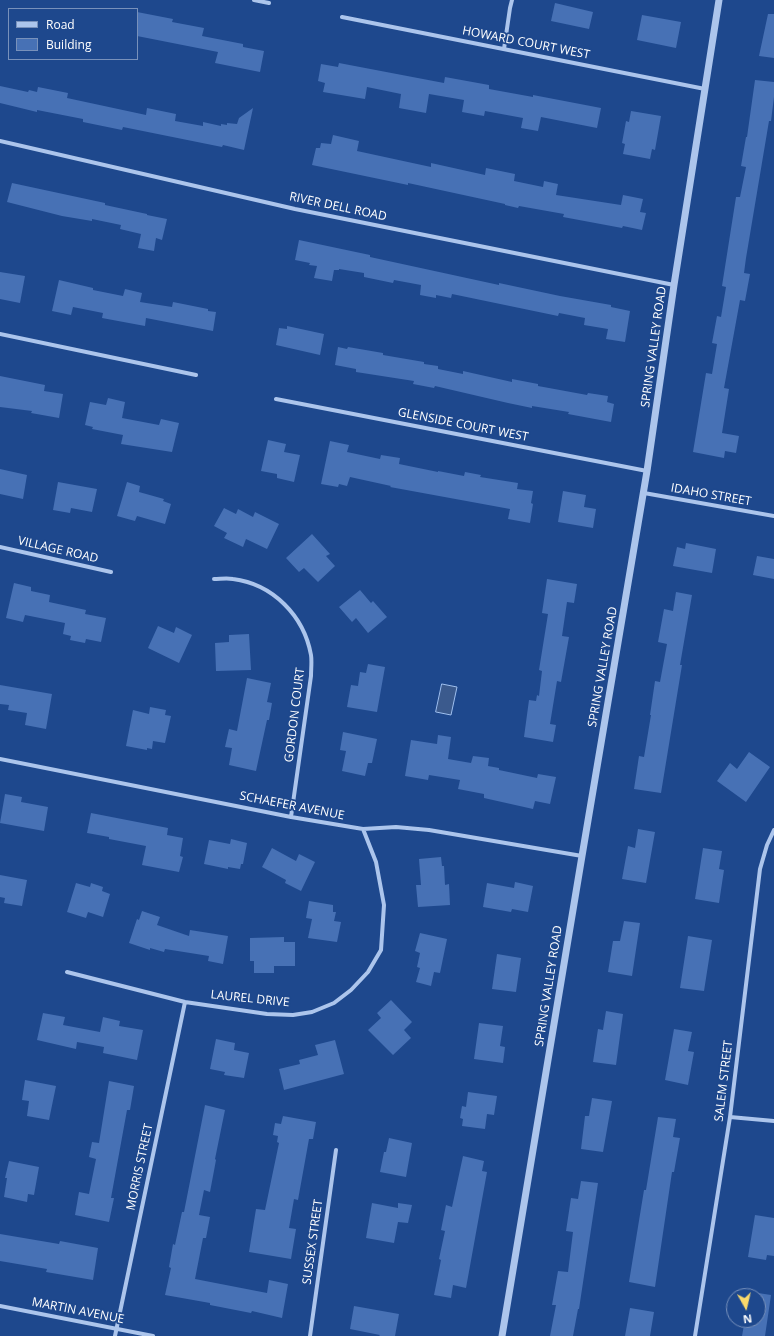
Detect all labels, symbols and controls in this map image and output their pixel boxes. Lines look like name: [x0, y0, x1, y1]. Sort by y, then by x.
legend: [8, 8, 138, 60]
text: Road: [46, 16, 75, 33]
street label: HOWARD COURT WEST: [461, 24, 591, 62]
text: Building: [46, 36, 91, 53]
street label: RIVER DELL ROAD: [288, 190, 388, 224]
street label: SPRING VALLEY ROAD: [638, 285, 670, 409]
street label: GLENSIDE COURT WEST: [396, 405, 530, 445]
street label: IDAHO STREET: [670, 481, 752, 509]
street label: VILLAGE ROAD: [16, 534, 100, 566]
street label: SPRING VALLEY ROAD: [585, 606, 621, 728]
street label: GORDON COURT: [282, 667, 308, 763]
street label: SCHAEFER AVENUE: [238, 789, 346, 823]
street label: SPRING VALLEY ROAD: [532, 925, 566, 1047]
street label: LAUREL DRIVE: [210, 988, 290, 1010]
street label: SALEM STREET: [712, 1040, 736, 1122]
street label: MORRIS STREET: [124, 1122, 156, 1212]
street label: SUSSEX STREET: [300, 1199, 326, 1285]
north arrow: [726, 1288, 766, 1328]
street label: MARTIN AVENUE: [31, 1295, 125, 1327]
text: N: [742, 1311, 753, 1327]

